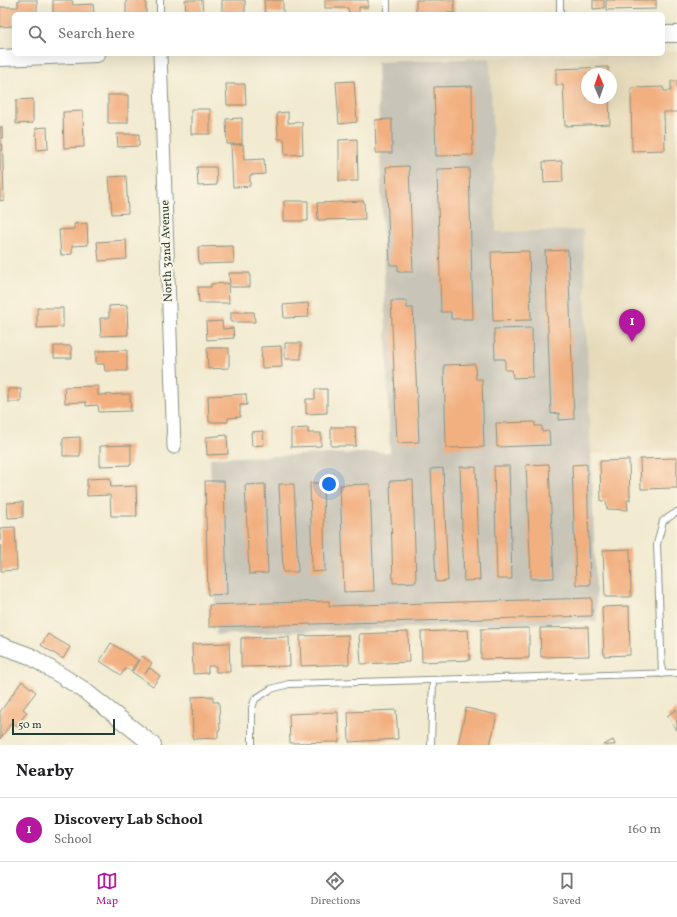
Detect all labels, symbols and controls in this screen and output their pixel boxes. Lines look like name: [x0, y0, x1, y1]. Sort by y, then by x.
search box: [12, 12, 665, 56]
icon: search: [26, 23, 48, 45]
text: Search here: [58, 24, 135, 45]
north arrow: [581, 68, 617, 104]
street label: North 32nd Avenue: [157, 199, 177, 302]
pin: 1: [619, 309, 645, 342]
your location: [319, 474, 339, 494]
scale bar: [12, 717, 115, 736]
text: 50 m: [18, 718, 42, 733]
text: Nearby: [16, 760, 74, 783]
text: Discovery Lab School: [54, 810, 203, 831]
text: 1: [26, 821, 32, 839]
text: 160 m: [627, 821, 661, 839]
text: School: [54, 831, 92, 849]
tab: Map: [96, 870, 118, 909]
tab: Directions: [310, 870, 361, 909]
tab: Saved: [553, 870, 581, 909]

